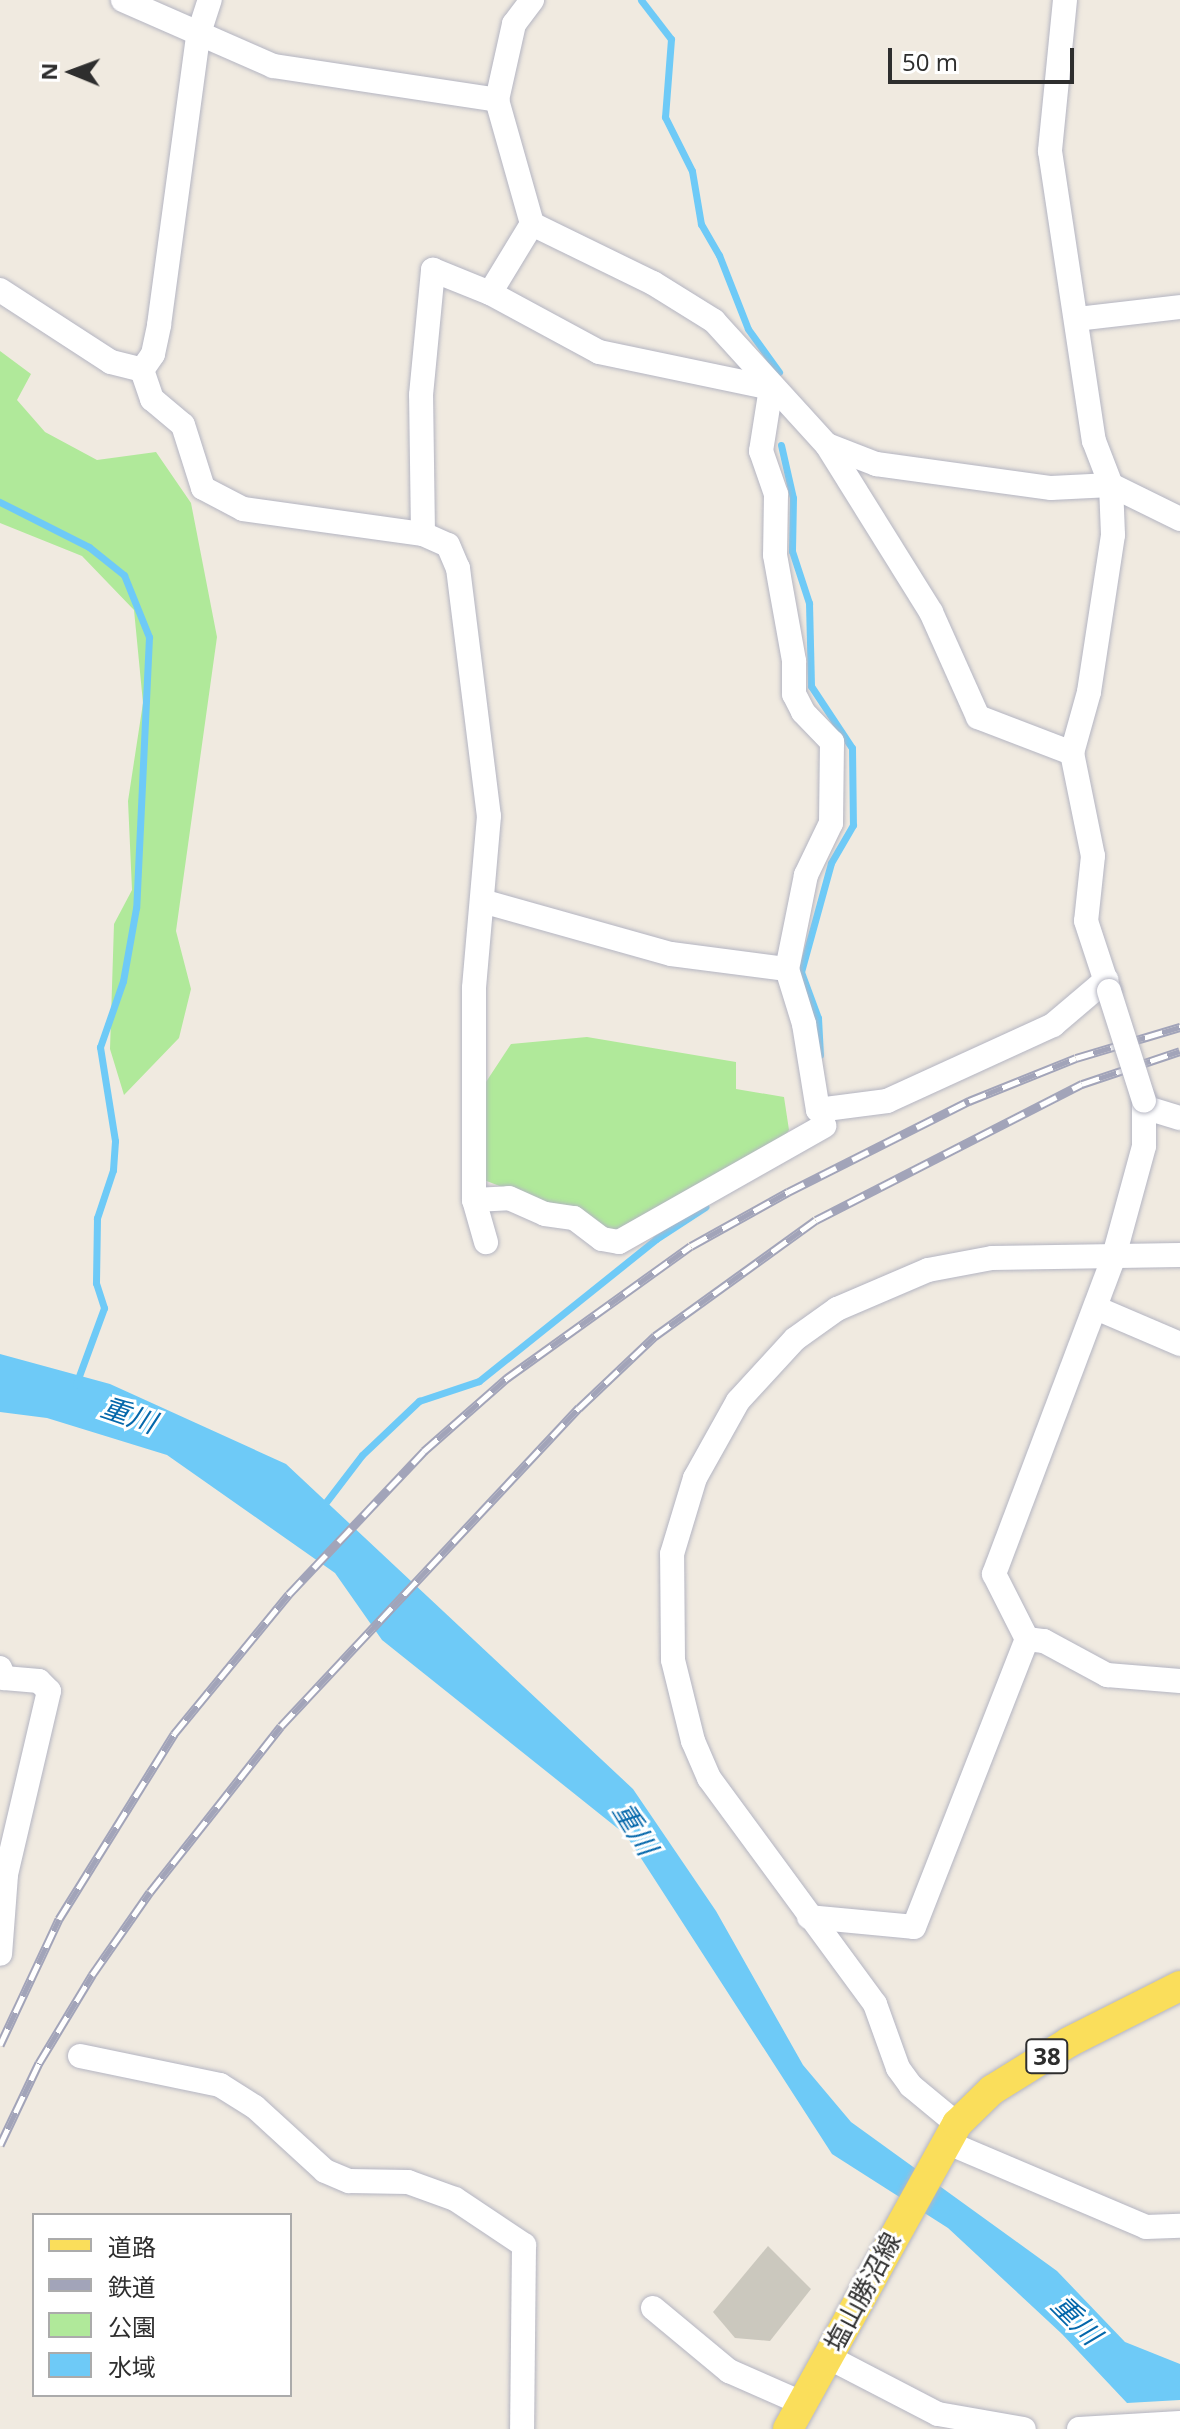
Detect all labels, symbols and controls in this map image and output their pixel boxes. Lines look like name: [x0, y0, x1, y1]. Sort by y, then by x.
north arrow: [32, 32, 112, 112]
scale bar: [892, 32, 1078, 82]
text: 50 m: [902, 45, 958, 78]
text: N: [33, 62, 63, 81]
water label: 重川: [97, 1389, 161, 1439]
water label: 重川: [607, 1795, 665, 1861]
road number: 38: [1025, 2036, 1069, 2076]
legend: [32, 2213, 292, 2397]
street label: 塩山勝沼線: [819, 2227, 907, 2357]
text: 道路: [108, 2230, 156, 2263]
text: 鉄道: [108, 2270, 156, 2303]
water label: 重川: [1045, 2287, 1109, 2351]
text: 公園: [108, 2310, 156, 2343]
text: 水域: [108, 2350, 156, 2383]

